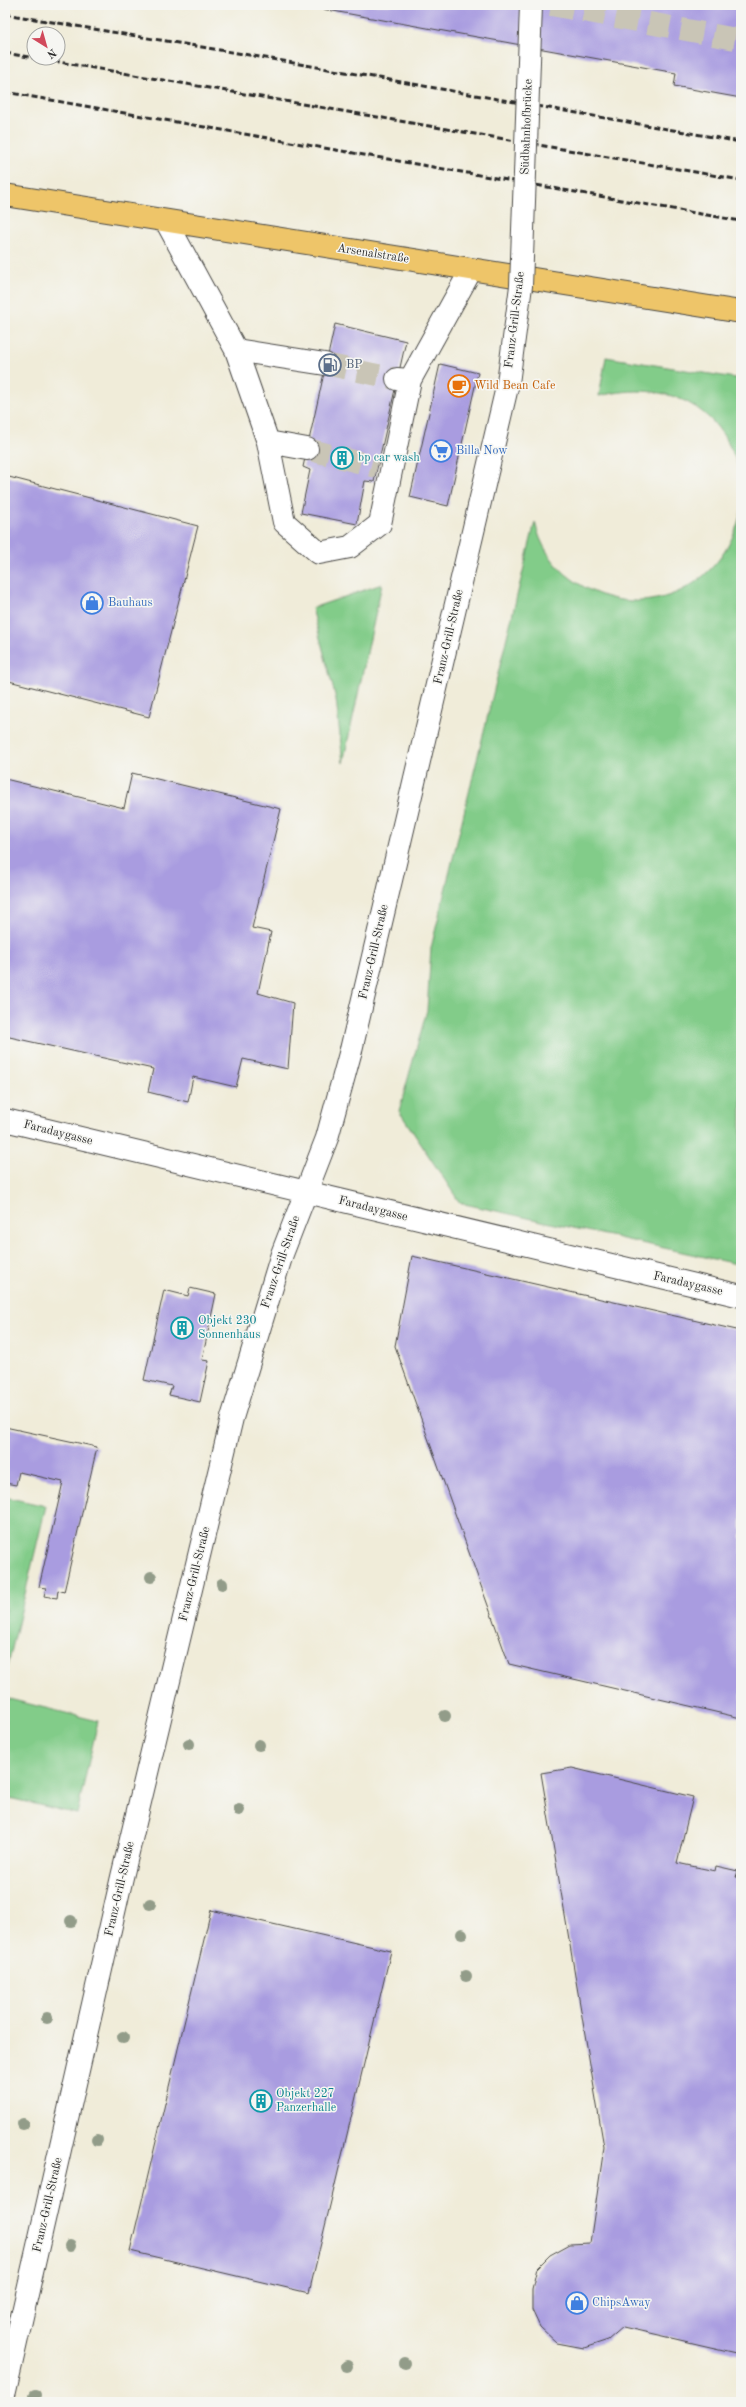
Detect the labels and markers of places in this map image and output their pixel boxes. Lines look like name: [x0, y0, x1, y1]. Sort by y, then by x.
fuel station icon: BP: [317, 352, 343, 378]
place label: BP: [346, 359, 362, 371]
cafe icon: Wild Bean Cafe: [446, 373, 472, 399]
place label: Wild Bean Cafe: [474, 380, 556, 392]
supermarket icon: Billa Now: [428, 438, 454, 464]
building icon: bp car wash: [329, 445, 355, 471]
place label: Billa Now: [456, 445, 508, 457]
place label: bp car wash: [358, 452, 420, 464]
shop icon: Bauhaus: [79, 590, 105, 616]
place label: Bauhaus: [108, 597, 153, 609]
building icon: Objekt 230 Sonnenhaus: [169, 1315, 195, 1341]
place label: Objekt 230 Sonnenhaus: [198, 1315, 260, 1341]
building icon: Objekt 227 Panzerhalle: [248, 2088, 274, 2114]
place label: Objekt 227 Panzerhalle: [276, 2088, 337, 2114]
shop icon: ChipsAway: [564, 2290, 590, 2316]
place label: ChipsAway: [592, 2297, 651, 2309]

